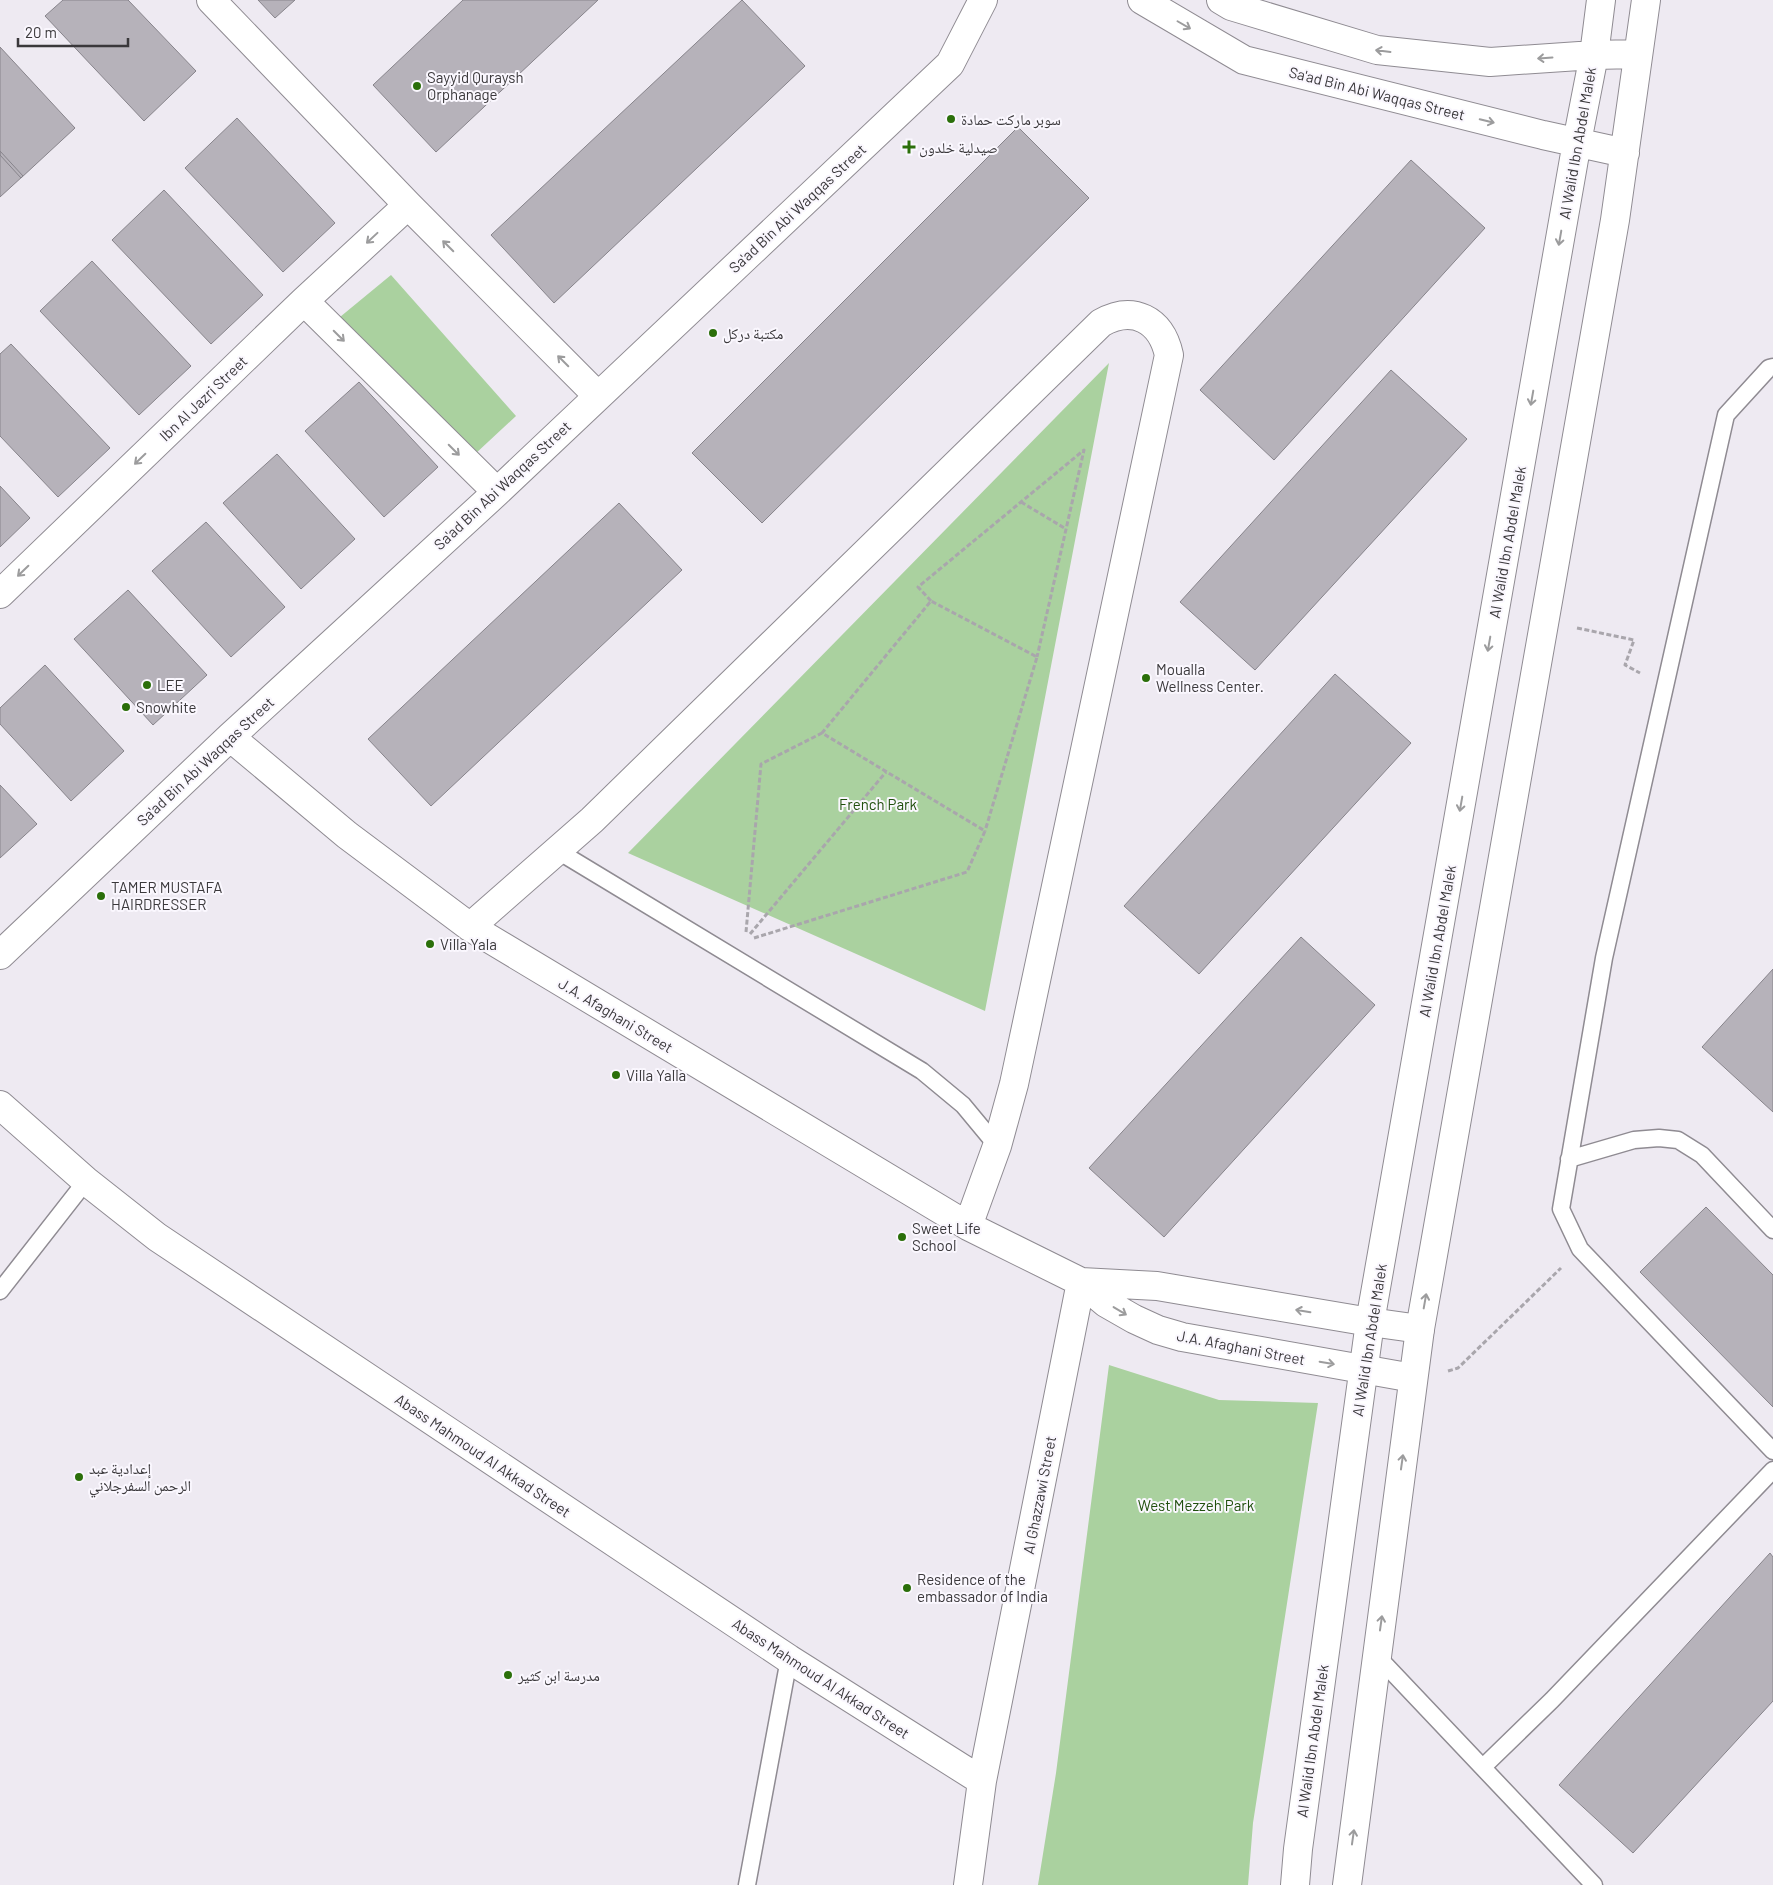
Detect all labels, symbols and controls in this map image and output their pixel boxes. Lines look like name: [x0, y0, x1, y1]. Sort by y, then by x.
scale bar: [18, 15, 128, 47]
one-way arrow: [1177, 20, 1191, 30]
text: 20 m: [25, 23, 57, 41]
one-way arrow: [1376, 46, 1392, 56]
one-way arrow: [1537, 53, 1553, 63]
street label: Sa'ad Bin Abi Waqqas Street: [1287, 62, 1467, 124]
street label: Al Walid Ibn Abdel Malek: [1555, 65, 1599, 221]
place label: Sayyid Quraysh Orphanage: [427, 68, 524, 103]
marker: Sayyid Quraysh Orphanage: [411, 80, 423, 92]
place label: سوبر ماركت حمادة: [961, 110, 1061, 129]
marker: سوبر ماركت حمادة: [945, 113, 957, 125]
one-way arrow: [1479, 117, 1495, 126]
place label: صيدلية خلدون: [919, 138, 998, 158]
street label: Sa'ad Bin Abi Waqqas Street: [725, 140, 869, 276]
marker: صيدلية خلدون: [903, 141, 915, 153]
one-way arrow: [1554, 229, 1564, 245]
one-way arrow: [366, 232, 378, 244]
one-way arrow: [443, 240, 455, 252]
place label: مكتبة دركل: [723, 324, 784, 344]
marker: مكتبة دركل: [707, 327, 719, 339]
one-way arrow: [332, 330, 345, 342]
street label: Ibn Al Jazri Street: [155, 352, 251, 444]
one-way arrow: [557, 355, 569, 367]
one-way arrow: [1526, 389, 1536, 405]
street label: Sa'ad Bin Abi Waqqas Street: [430, 417, 574, 553]
one-way arrow: [448, 444, 460, 456]
one-way arrow: [134, 453, 147, 465]
street label: Al Walid Ibn Abdel Malek: [1485, 464, 1529, 620]
one-way arrow: [17, 565, 30, 577]
one-way arrow: [1483, 636, 1493, 652]
place label: Moualla Wellness Center.: [1156, 660, 1264, 695]
marker: Moualla Wellness Center.: [1140, 672, 1152, 684]
place label: LEE: [157, 676, 184, 694]
marker: LEE: [141, 679, 153, 691]
street label: Sa'ad Bin Abi Waqqas Street: [133, 693, 277, 829]
place label: Snowhite: [136, 698, 197, 716]
marker: Snowhite: [120, 701, 132, 713]
park label: French Park: [839, 795, 918, 813]
one-way arrow: [1455, 796, 1465, 812]
street label: Al Walid Ibn Abdel Malek: [1415, 863, 1459, 1019]
place label: TAMER MUSTAFA HAIRDRESSER: [111, 878, 222, 913]
marker: TAMER MUSTAFA HAIRDRESSER: [95, 890, 107, 902]
place label: Villa Yala: [440, 935, 497, 953]
marker: Villa Yala: [424, 938, 436, 950]
street label: J.A. Afaghani Street: [556, 974, 676, 1056]
place label: Villa Yalla: [626, 1066, 686, 1084]
marker: Villa Yalla: [610, 1069, 622, 1081]
place label: Sweet Life School: [912, 1219, 981, 1254]
marker: Sweet Life School: [896, 1231, 908, 1243]
street label: Al Walid Ibn Abdel Malek: [1348, 1262, 1390, 1418]
one-way arrow: [1420, 1294, 1430, 1310]
one-way arrow: [1295, 1305, 1311, 1315]
one-way arrow: [1113, 1306, 1128, 1316]
street label: J.A. Afaghani Street: [1175, 1326, 1307, 1368]
one-way arrow: [1319, 1359, 1335, 1368]
street label: Abass Mahmoud Al Akkad Street: [392, 1389, 574, 1521]
street label: Al Ghazzawi Street: [1019, 1434, 1059, 1556]
one-way arrow: [1397, 1455, 1407, 1471]
place label: إعدادية عبد الرحمن السفرجلاني: [89, 1459, 191, 1498]
marker: إعدادية عبد الرحمن السفرجلاني: [73, 1471, 85, 1483]
park label: West Mezzeh Park: [1138, 1496, 1255, 1514]
place label: Residence of the embassador of India: [917, 1570, 1048, 1605]
marker: Residence of the embassador of India: [901, 1582, 913, 1594]
street label: Abass Mahmoud Al Akkad Street: [729, 1614, 913, 1742]
one-way arrow: [1376, 1616, 1386, 1632]
street label: Al Walid Ibn Abdel Malek: [1292, 1663, 1332, 1819]
place label: مدرسة ابن كثير: [517, 1666, 600, 1686]
marker: مدرسة ابن كثير: [502, 1669, 514, 1681]
one-way arrow: [1348, 1829, 1358, 1845]

